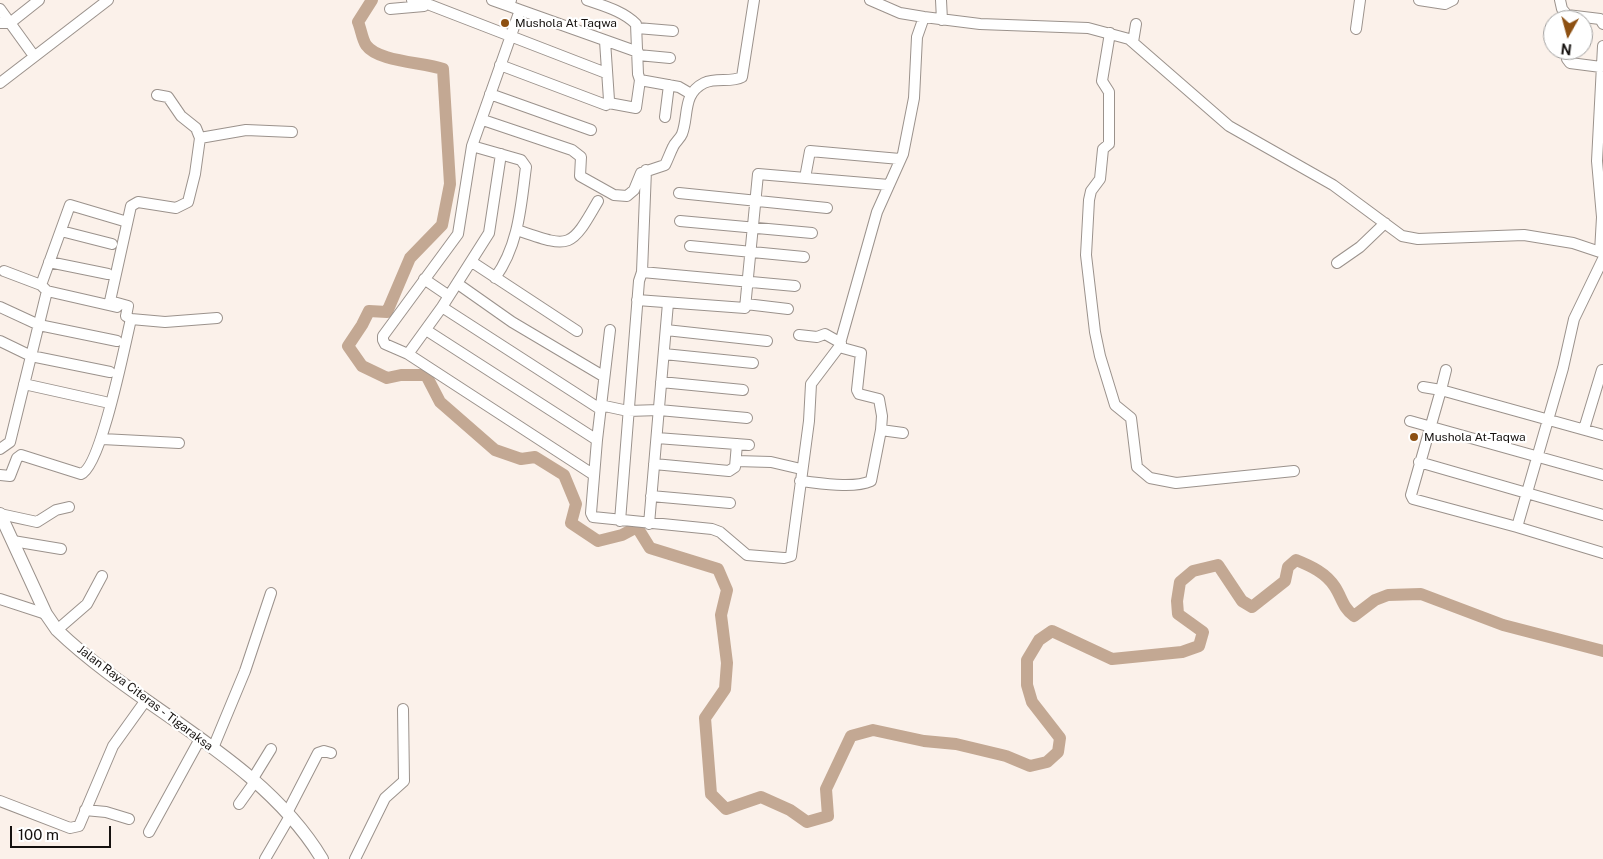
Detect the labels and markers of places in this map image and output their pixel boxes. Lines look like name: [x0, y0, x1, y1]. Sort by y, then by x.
place label: Mushola At Taqwa: [515, 16, 617, 30]
marker: Mushola At Taqwa: [499, 17, 511, 29]
place label: Mushola At-Taqwa: [1424, 430, 1526, 444]
marker: Mushola At-Taqwa: [1408, 431, 1420, 443]

